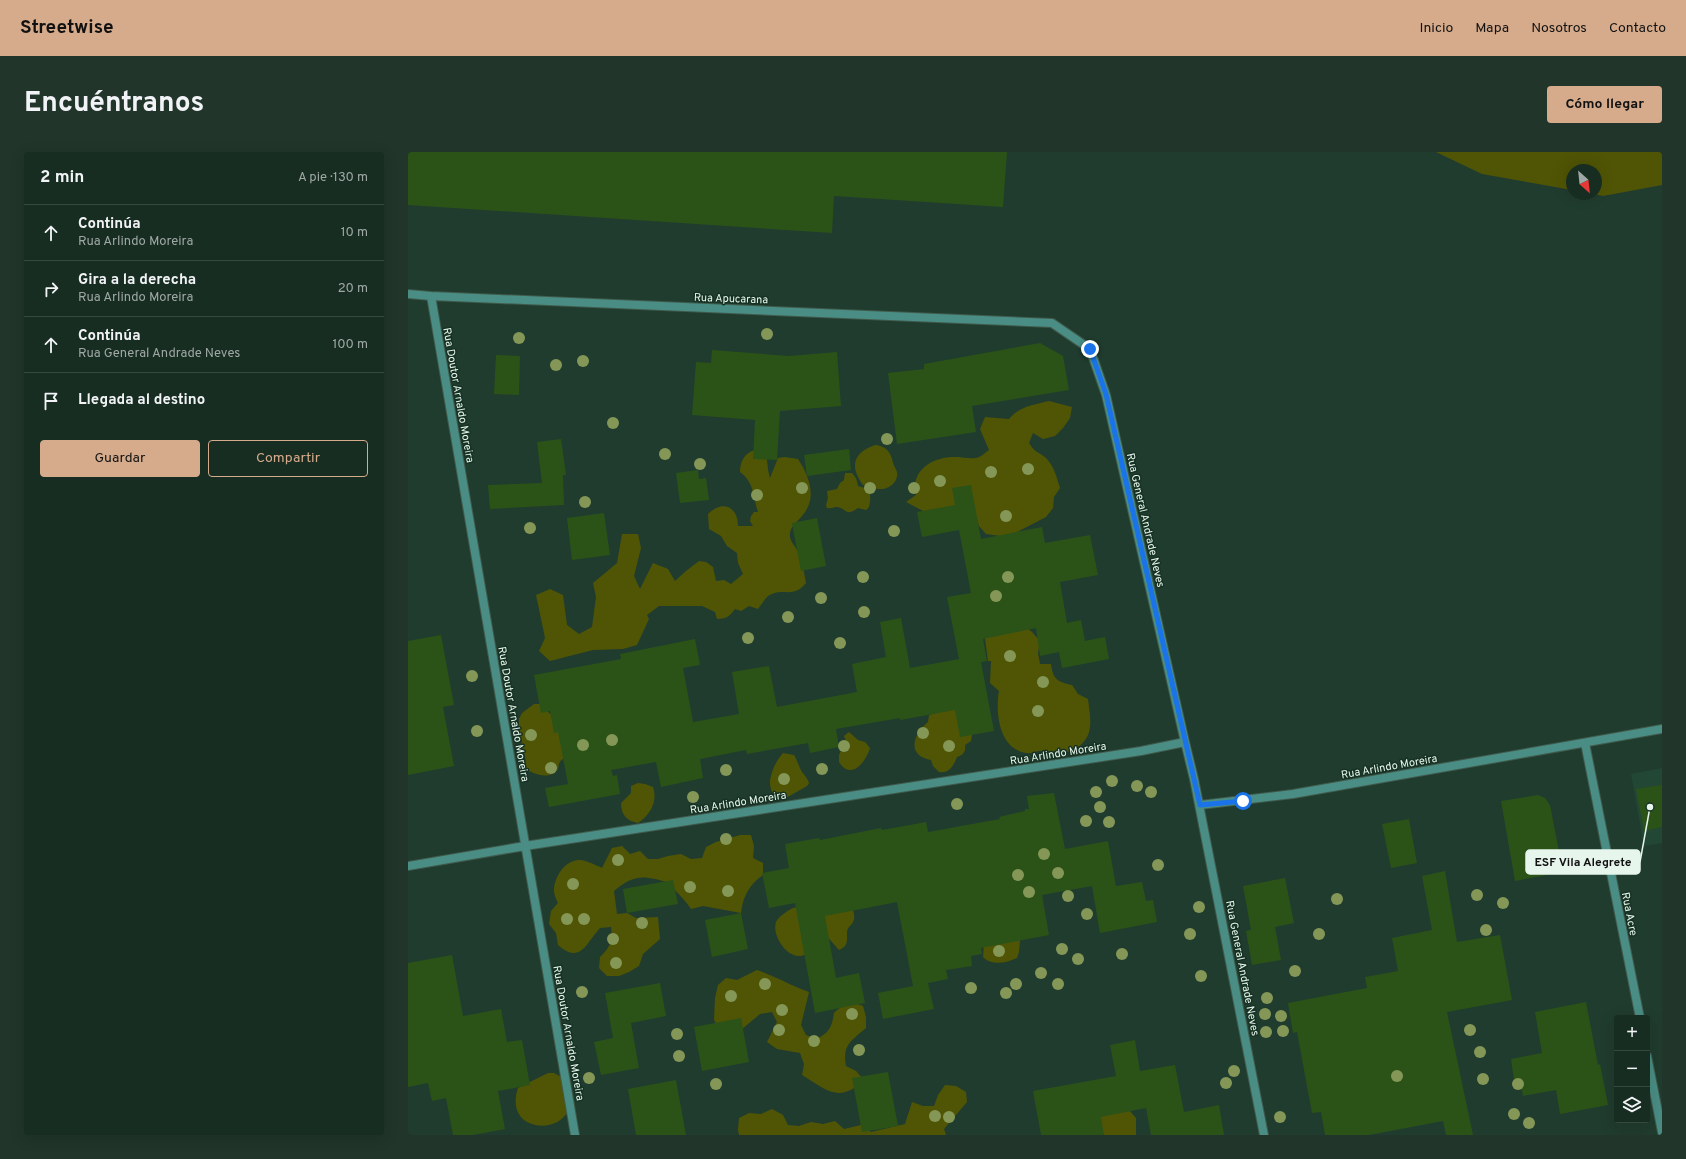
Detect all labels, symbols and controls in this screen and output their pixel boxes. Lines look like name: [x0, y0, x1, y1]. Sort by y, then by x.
text: Streetwise: [20, 16, 113, 40]
text: Inicio: [1420, 20, 1453, 37]
text: Mapa: [1475, 20, 1509, 37]
text: Nosotros: [1531, 20, 1587, 37]
text: Contacto: [1609, 20, 1666, 37]
text: Encuéntranos: [24, 86, 204, 122]
button: Cómo llegar: [1547, 86, 1662, 123]
north arrow: [1566, 164, 1602, 200]
text: 2 min: [40, 167, 84, 189]
text: A pie · 130 m: [298, 170, 368, 186]
text: Continúa: [78, 215, 140, 234]
icon: ahead: [40, 222, 62, 244]
text: 10 m: [341, 225, 368, 241]
text: Rua Arlindo Moreira: [78, 234, 193, 250]
text: Gira a la derecha: [78, 271, 196, 290]
icon: right: [40, 278, 62, 300]
text: 20 m: [338, 281, 368, 297]
text: Rua Arlindo Moreira: [78, 290, 193, 306]
street label: Rua Apucarana: [693, 291, 769, 307]
street label: Rua Doutor Arnaldo Moreira: [439, 326, 477, 464]
text: Continúa: [78, 327, 140, 346]
icon: ahead: [40, 334, 62, 356]
text: 100 m: [332, 337, 368, 353]
route end: [1081, 340, 1099, 358]
text: Rua General Andrade Neves: [78, 346, 240, 362]
icon: arrive: [40, 390, 62, 412]
text: Llegada al destino: [78, 391, 205, 410]
button: Guardar: [40, 440, 200, 477]
button: Compartir: [208, 440, 368, 477]
street label: Rua General Andrade Neves: [1123, 452, 1167, 589]
street label: Rua Doutor Arnaldo Moreira: [494, 645, 532, 783]
street label: Rua Arlindo Moreira: [1009, 739, 1108, 769]
street label: Rua Arlindo Moreira: [1340, 752, 1439, 782]
street label: Rua Arlindo Moreira: [689, 788, 788, 818]
route start: [1234, 792, 1252, 810]
callout: ESF Vila Alegrete: [1526, 850, 1640, 874]
text: ESF Vila Alegrete: [1534, 855, 1632, 871]
street label: Rua Acre: [1618, 891, 1640, 937]
street label: Rua General Andrade Neves: [1222, 899, 1262, 1037]
street label: Rua Doutor Arnaldo Moreira: [549, 964, 587, 1102]
map controls: [1614, 1015, 1650, 1123]
button: +: [1614, 1015, 1650, 1051]
button: −: [1614, 1051, 1650, 1087]
button: layers: [1614, 1087, 1650, 1123]

